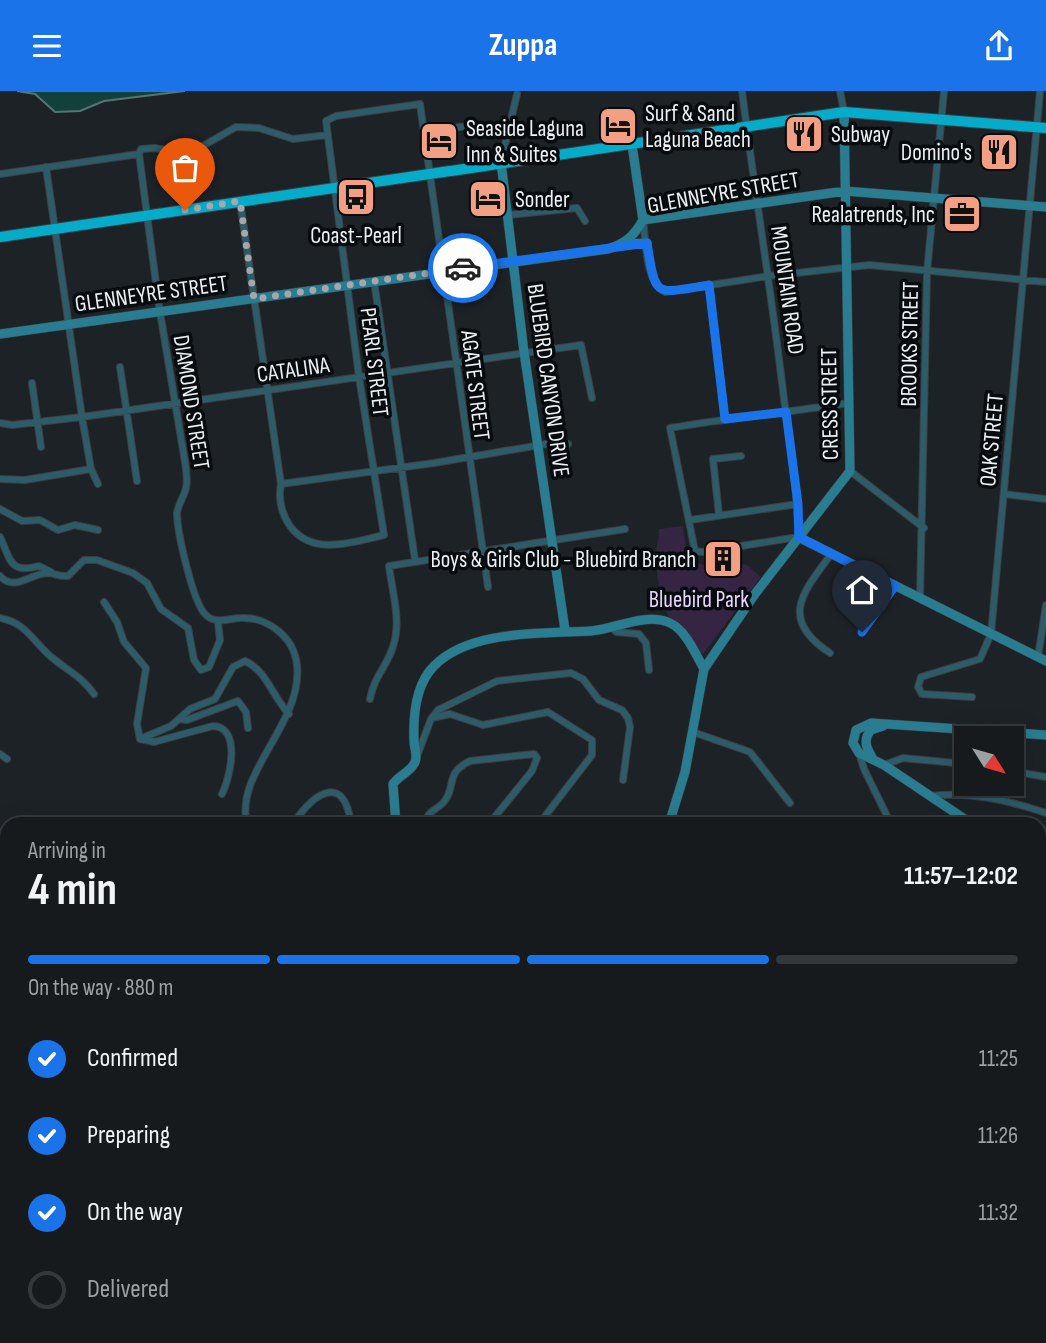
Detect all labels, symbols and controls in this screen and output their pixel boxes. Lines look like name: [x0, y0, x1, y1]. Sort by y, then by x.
text: Zuppa: [489, 26, 557, 65]
icon: menu: [28, 27, 66, 65]
icon: share: [980, 27, 1018, 65]
place label: Surf & Sand Laguna Beach: [645, 100, 751, 154]
hotel icon: Surf & Sand Laguna Beach: [597, 105, 639, 147]
restaurant icon: Subway: [783, 113, 825, 155]
place label: Seaside Laguna Inn & Suites: [466, 115, 584, 169]
hotel icon: Seaside Laguna Inn & Suites: [418, 120, 460, 162]
place label: Subway: [831, 121, 890, 149]
restaurant icon: Domino's: [978, 131, 1020, 173]
pin: [155, 138, 215, 210]
place label: Domino's: [901, 139, 972, 167]
icon: bag: [166, 149, 204, 187]
street label: GLENNEYRE STREET: [645, 166, 801, 220]
bus stop icon: Coast-Pearl: [335, 176, 377, 218]
hotel icon: Sonder: [467, 178, 509, 220]
place label: Sonder: [515, 186, 570, 214]
office icon: Realatrends, Inc: [941, 193, 983, 235]
place label: Realatrends, Inc: [811, 201, 935, 229]
place label: Coast-Pearl: [310, 222, 402, 250]
street label: MOUNTAIN ROAD: [764, 224, 810, 356]
courier: [428, 233, 498, 303]
icon: car: [444, 249, 482, 287]
street label: GLENNEYRE STREET: [73, 269, 229, 319]
street label: BROOKS STREET: [895, 281, 925, 407]
street label: BLUEBIRD CANYON DRIVE: [521, 282, 575, 479]
street label: PEARL STREET: [353, 306, 395, 418]
street label: AGATE STREET: [454, 328, 496, 442]
street label: DIAMOND STREET: [167, 333, 215, 471]
street label: CRESS STREET: [815, 348, 845, 460]
street label: CATALINA: [255, 351, 331, 389]
street label: OAK STREET: [974, 392, 1010, 488]
building icon: Boys & Girls Club - Bluebird Branch: [702, 538, 744, 580]
place label: Boys & Girls Club - Bluebird Branch: [430, 546, 696, 574]
pin: [832, 560, 892, 632]
icon: home: [843, 571, 881, 609]
park label: Bluebird Park: [649, 586, 749, 614]
north arrow: [954, 726, 1024, 796]
map controls: [954, 726, 1024, 796]
text: Arriving in: [28, 837, 106, 865]
text: 11:57–12:02: [904, 861, 1018, 892]
text: 4 min: [28, 863, 117, 918]
text: On the way · 880 m: [28, 974, 173, 1002]
icon: check: [28, 1040, 66, 1078]
text: Confirmed: [87, 1043, 178, 1074]
text: 11:25: [979, 1045, 1018, 1073]
icon: check: [28, 1117, 66, 1155]
text: Preparing: [87, 1120, 170, 1151]
text: 11:26: [978, 1122, 1018, 1150]
icon: check: [28, 1194, 66, 1232]
text: On the way: [87, 1197, 183, 1228]
text: 11:32: [978, 1199, 1018, 1227]
text: Delivered: [87, 1274, 169, 1305]

